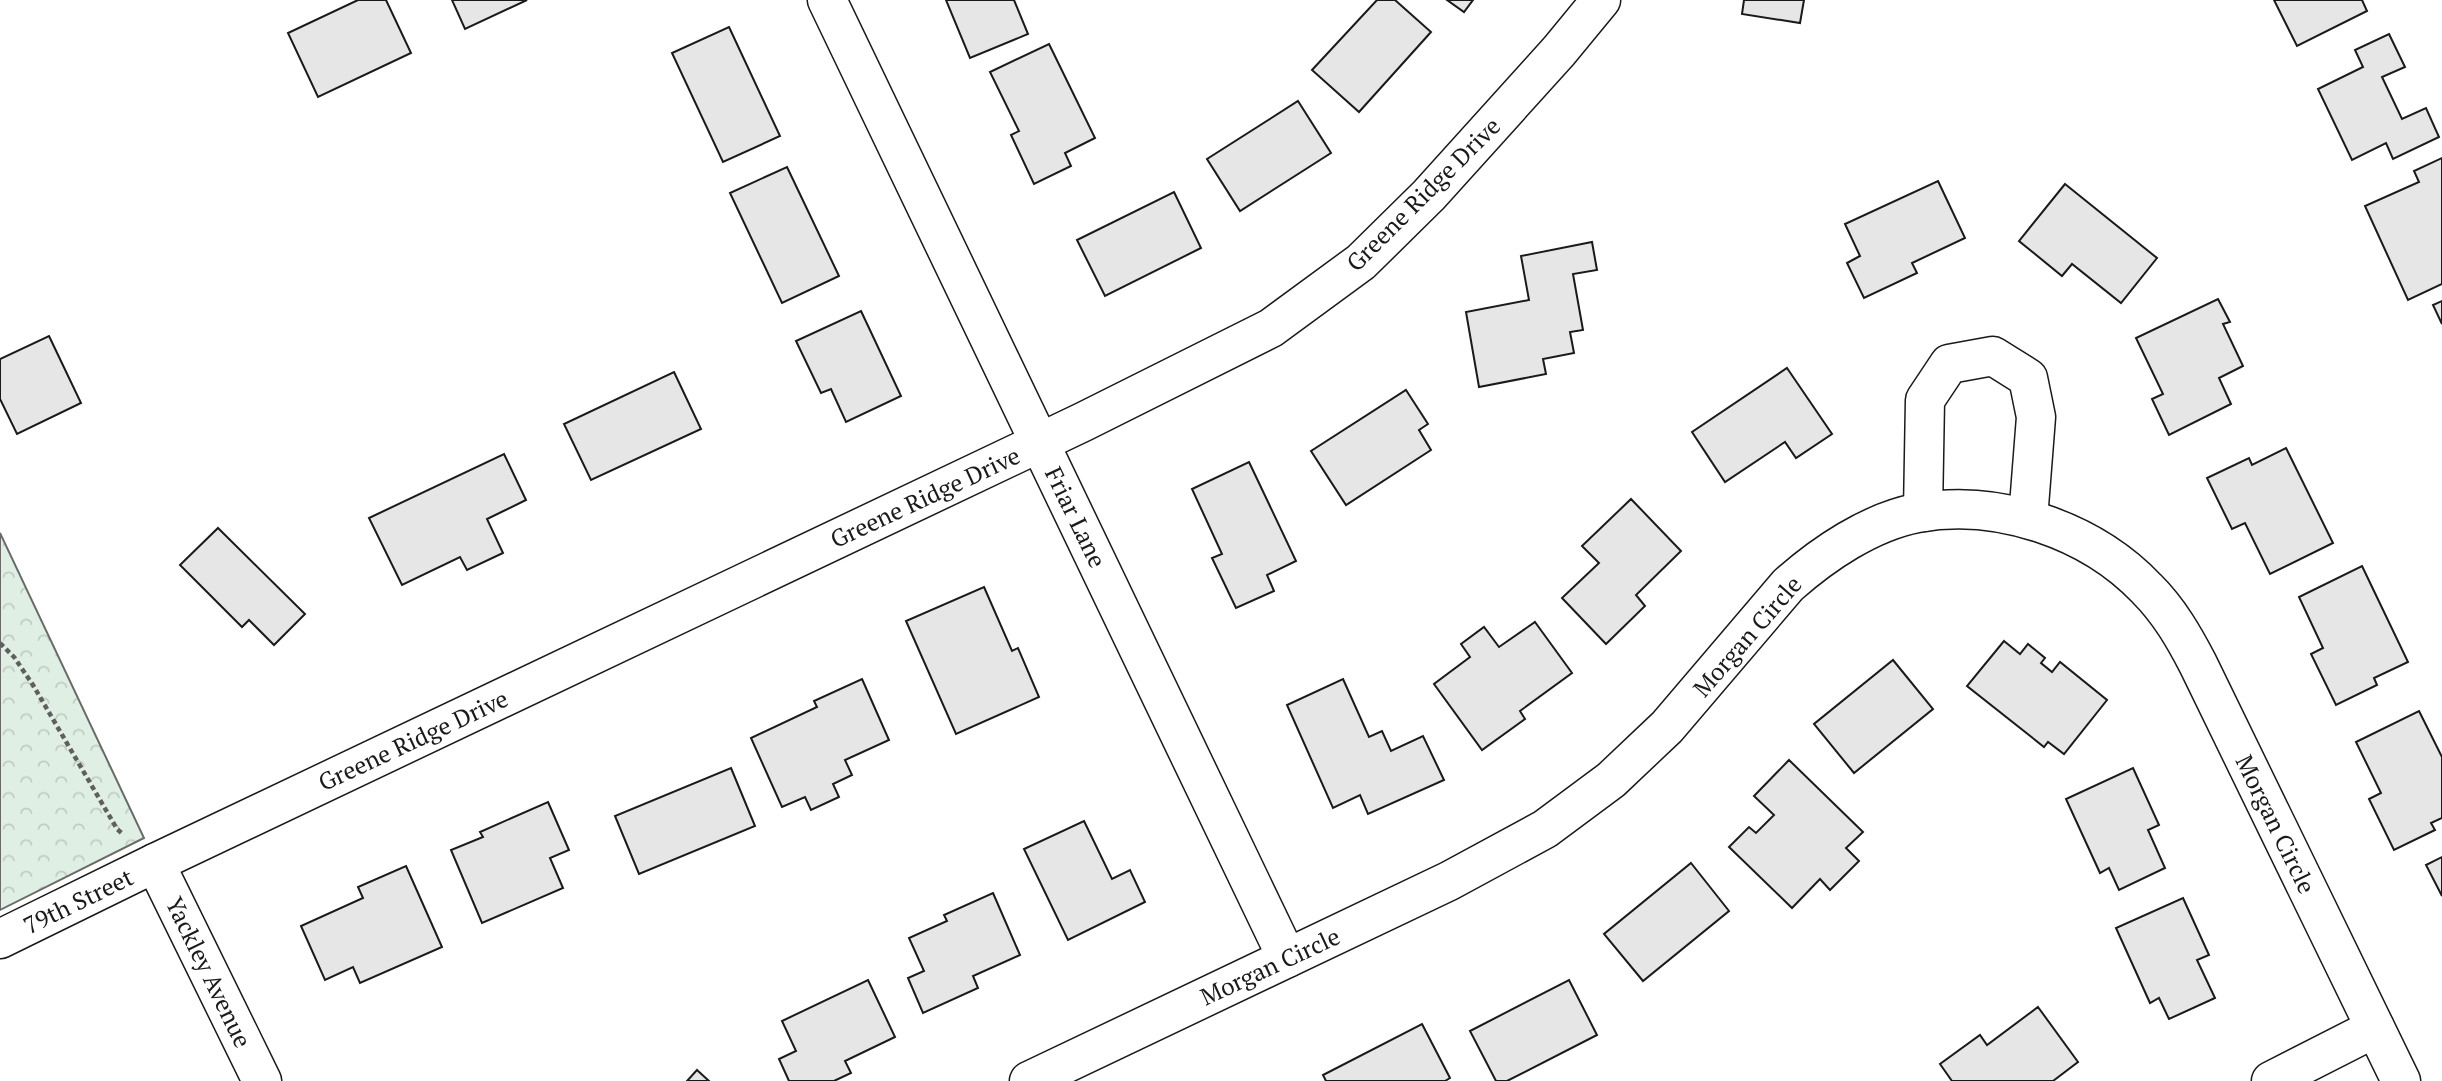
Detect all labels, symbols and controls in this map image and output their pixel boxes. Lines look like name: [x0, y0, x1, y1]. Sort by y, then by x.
street label: Greene Ridge Drive: [1339, 110, 1507, 278]
street label: Greene Ridge Drive: [825, 439, 1025, 555]
street label: Friar Lane: [1038, 461, 1114, 573]
street label: Morgan Circle: [1686, 569, 1808, 703]
street label: Greene Ridge Drive: [313, 682, 513, 798]
street label: Morgan Circle: [2229, 749, 2323, 899]
street label: 79th Street: [18, 861, 138, 941]
street label: Yackley Avenue: [159, 891, 259, 1053]
street label: Morgan Circle: [1195, 920, 1345, 1012]

